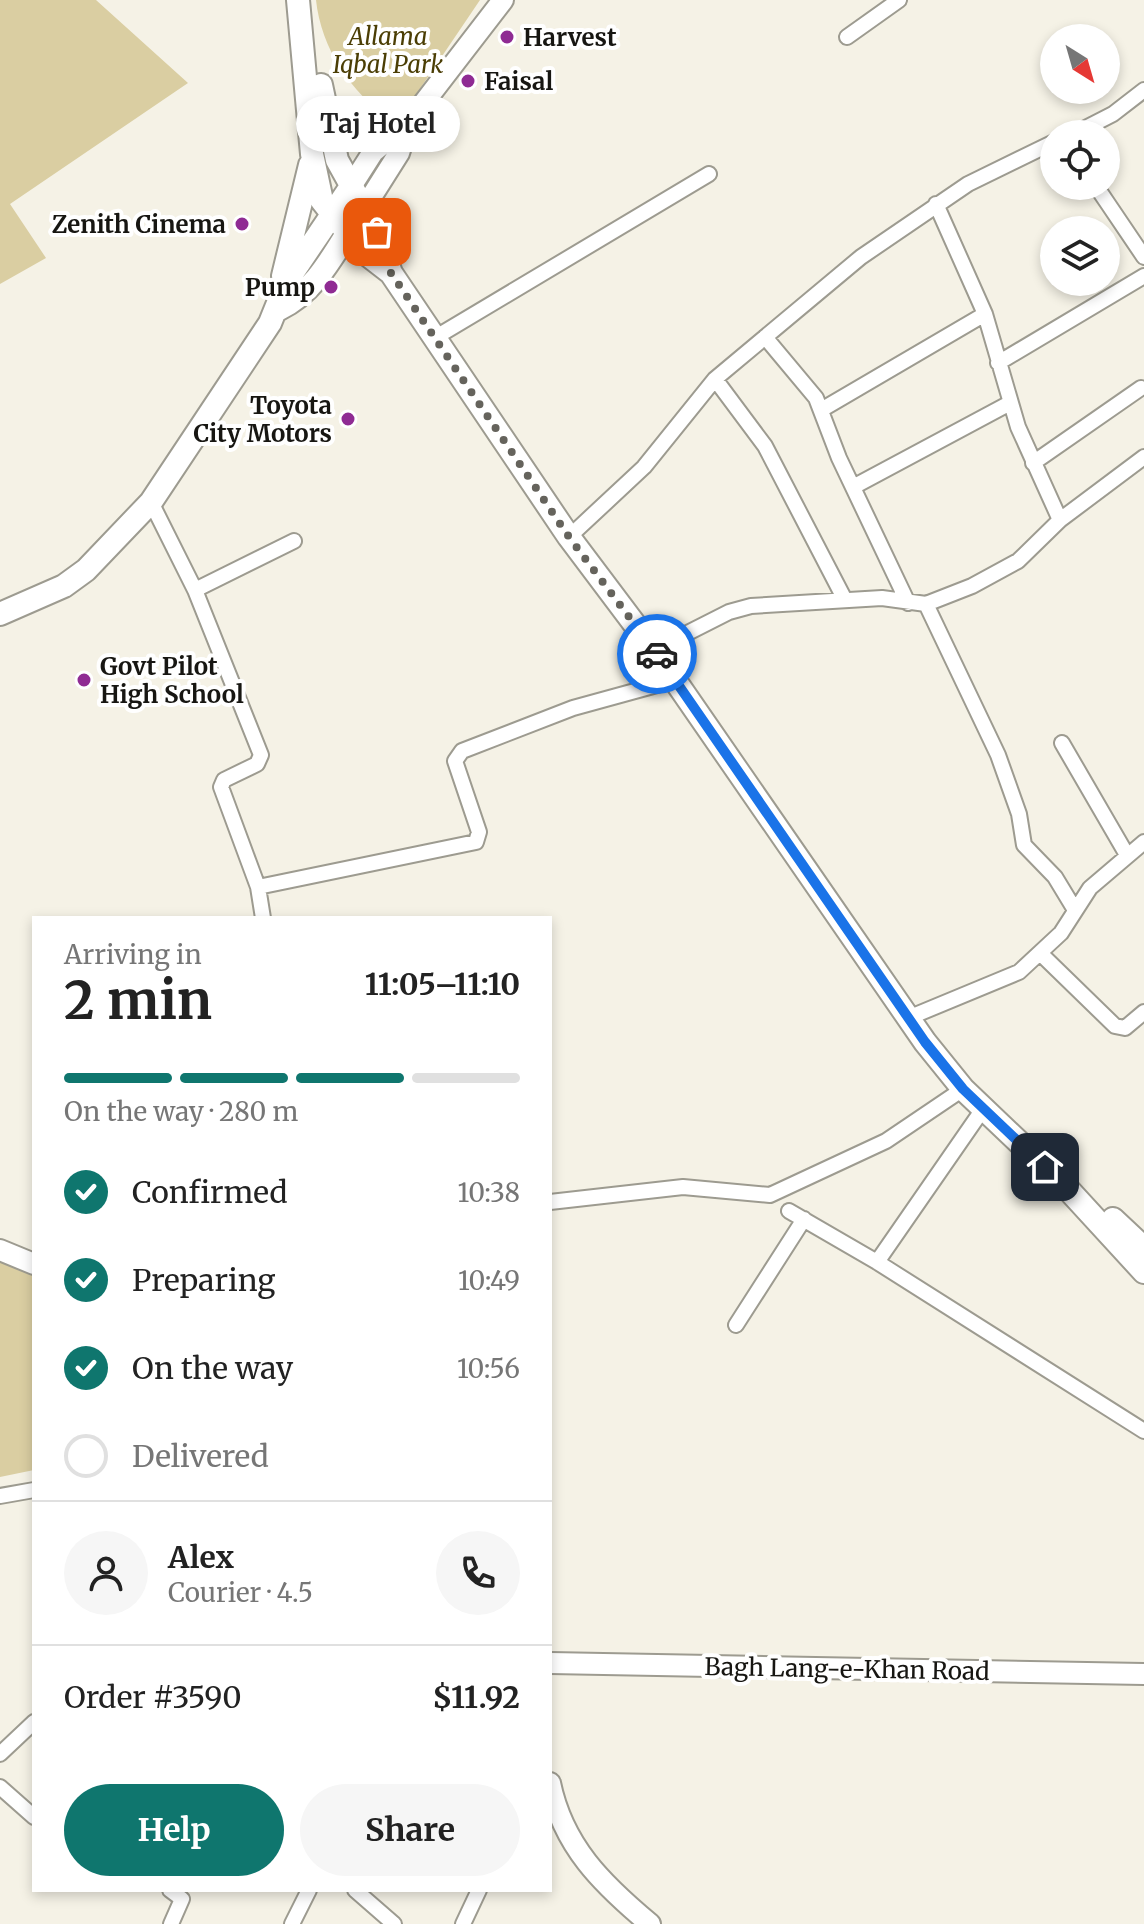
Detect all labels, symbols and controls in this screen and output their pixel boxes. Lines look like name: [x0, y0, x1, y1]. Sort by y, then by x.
park label: Allama Iqbal Park: [333, 21, 443, 80]
place label: Harvest: [523, 22, 617, 53]
north arrow: [1040, 24, 1120, 104]
map controls: [1040, 24, 1120, 296]
marker: Harvest: [498, 28, 516, 46]
place label: Faisal: [484, 66, 554, 97]
marker: Faisal: [459, 72, 477, 90]
callout: Taj Hotel: [295, 96, 459, 152]
text: Taj Hotel: [320, 107, 436, 140]
button: locate: [1040, 120, 1120, 200]
pin: [343, 198, 411, 266]
place label: Zenith Cinema: [52, 209, 226, 240]
icon: bag: [355, 210, 399, 254]
marker: Zenith Cinema: [233, 215, 251, 233]
button: layers: [1040, 216, 1120, 296]
place label: Pump: [245, 272, 315, 303]
marker: Pump: [322, 278, 340, 296]
place label: Toyota City Motors: [194, 390, 332, 449]
marker: Toyota City Motors: [339, 410, 357, 428]
courier: [617, 614, 697, 694]
icon: car: [635, 632, 679, 676]
place label: Govt Pilot High School: [100, 651, 244, 710]
marker: Govt Pilot High School: [75, 671, 93, 689]
text: Arriving in: [64, 938, 202, 971]
text: 11:05–11:10: [365, 965, 520, 1003]
text: 2 min: [64, 968, 212, 1033]
text: On the way · 280 m: [64, 1095, 298, 1128]
pin: [1011, 1133, 1079, 1201]
icon: home: [1023, 1145, 1067, 1189]
icon: check: [64, 1170, 108, 1214]
text: Confirmed: [132, 1173, 287, 1211]
text: 10:38: [458, 1176, 520, 1209]
icon: check: [64, 1258, 108, 1302]
text: Preparing: [132, 1261, 275, 1299]
text: 10:49: [458, 1264, 520, 1297]
icon: check: [64, 1346, 108, 1390]
text: On the way: [132, 1349, 293, 1387]
text: 10:56: [457, 1352, 520, 1385]
text: Delivered: [132, 1437, 269, 1475]
button: person: [64, 1531, 148, 1615]
button: phone: [436, 1531, 520, 1615]
text: Alex: [168, 1538, 234, 1576]
text: Courier · 4.5: [168, 1576, 313, 1609]
street label: Bagh Lang-e-Khan Road: [704, 1651, 990, 1687]
text: Order #3590: [64, 1678, 242, 1716]
text: $11.92: [432, 1678, 520, 1716]
button: Help: [64, 1784, 284, 1876]
button: Share: [300, 1784, 520, 1876]

